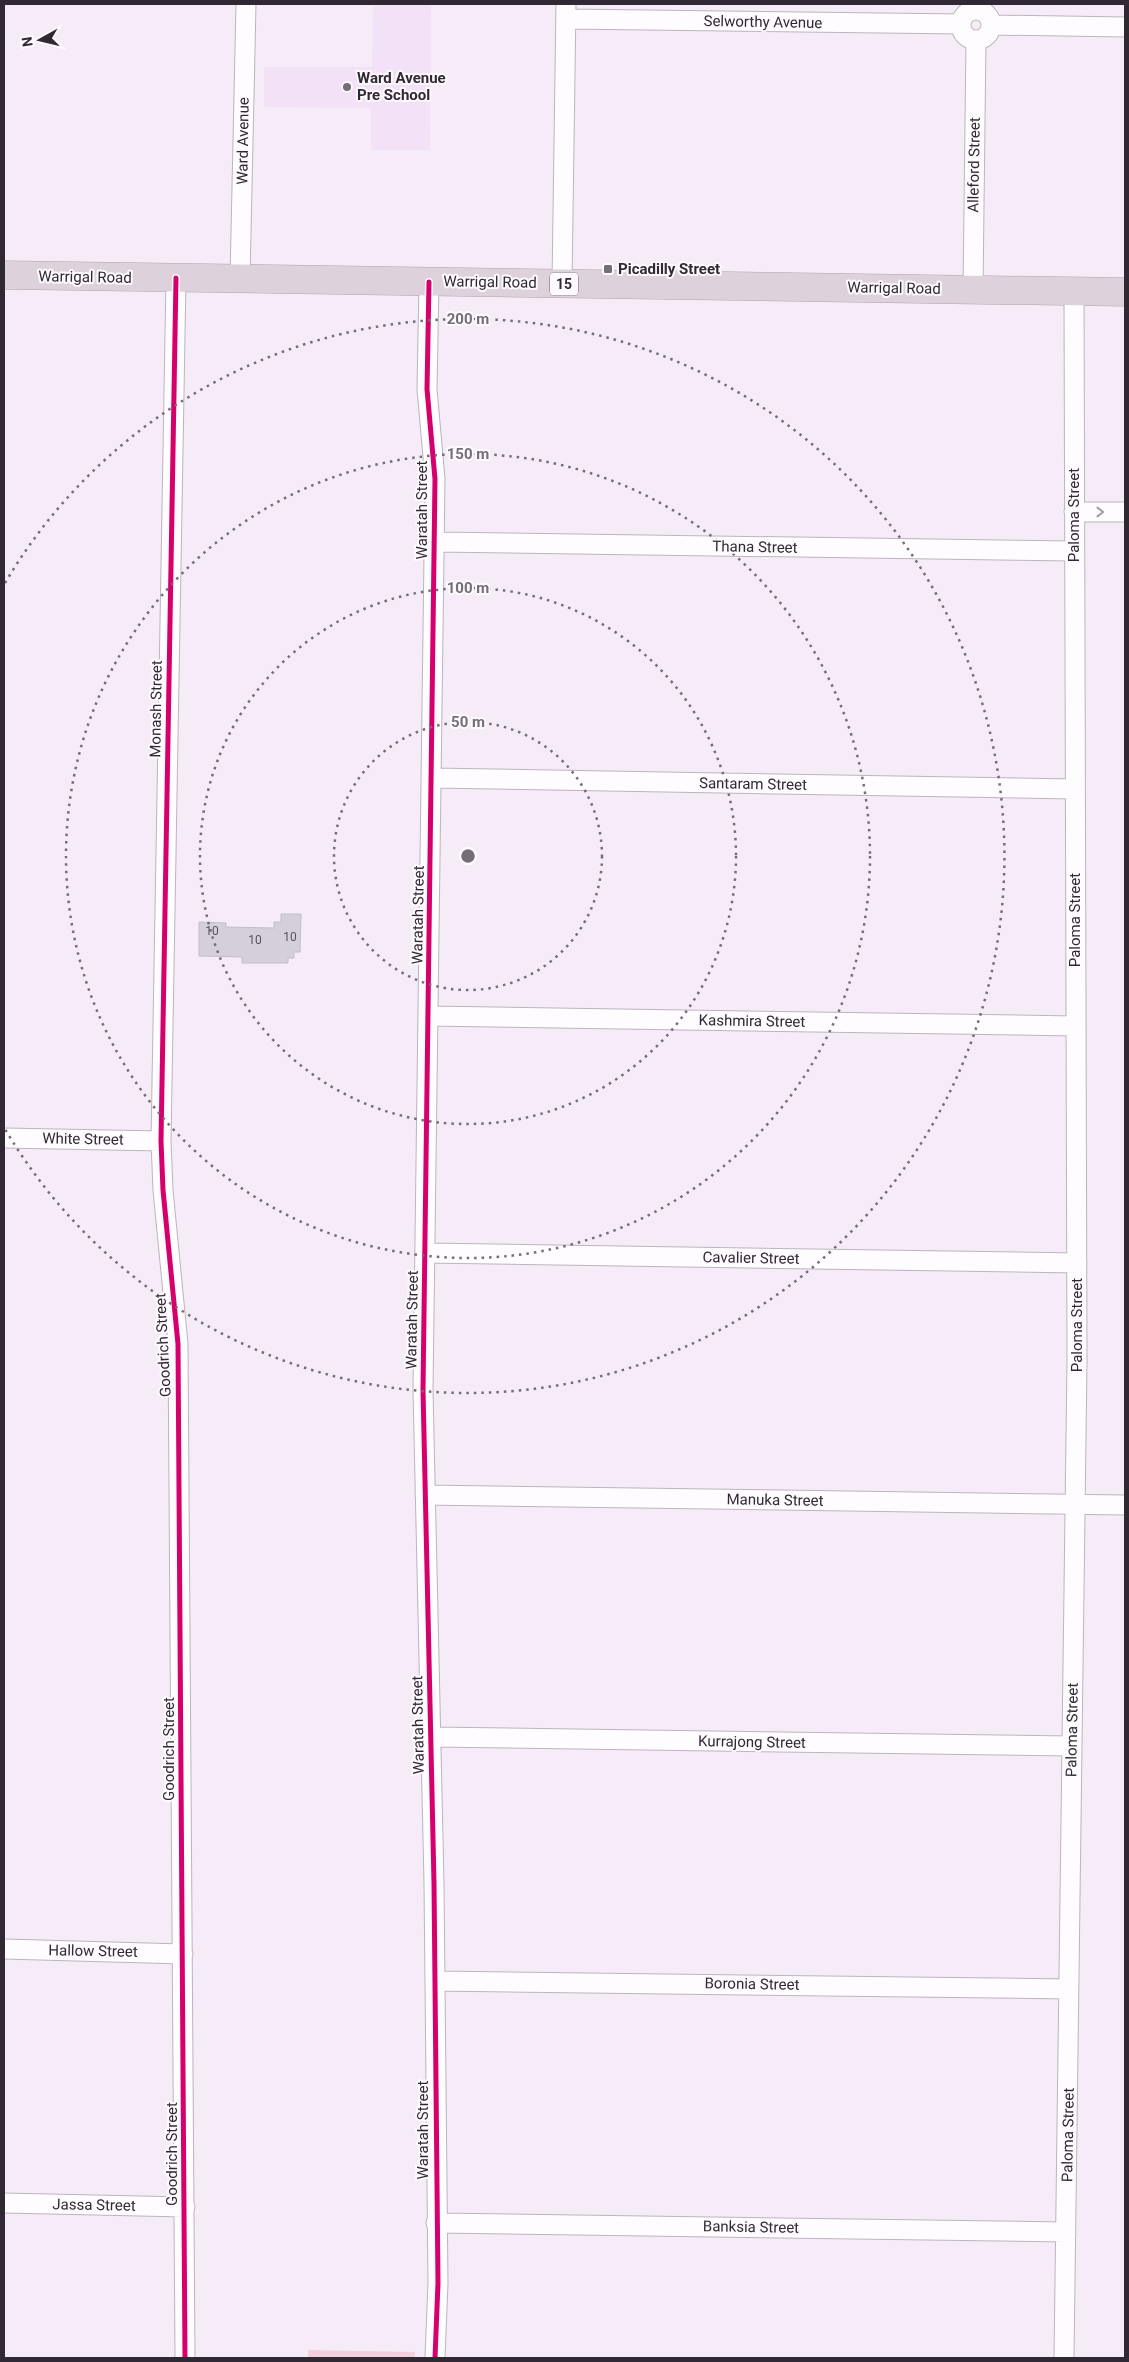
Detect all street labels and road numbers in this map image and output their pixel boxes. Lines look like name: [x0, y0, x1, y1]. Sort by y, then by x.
street label: Selworthy Avenue: [703, 12, 823, 32]
street label: Ward Avenue: [233, 97, 253, 185]
street label: Alleford Street: [964, 117, 984, 213]
street label: Warrigal Road: [38, 267, 132, 287]
street label: Warrigal Road: [443, 272, 537, 292]
road number: 15: [550, 272, 578, 296]
street label: Warrigal Road: [847, 278, 941, 298]
street label: Waratah Street: [413, 461, 431, 559]
street label: Paloma Street: [1065, 468, 1083, 562]
street label: Thana Street: [712, 537, 798, 557]
street label: Monash Street: [146, 660, 166, 758]
street label: Santaram Street: [699, 774, 807, 794]
street label: Waratah Street: [408, 865, 428, 965]
street label: Paloma Street: [1066, 873, 1084, 967]
street label: Kashmira Street: [699, 1011, 806, 1031]
street label: White Street: [42, 1129, 124, 1149]
street label: Cavalier Street: [702, 1248, 800, 1268]
street label: Waratah Street: [402, 1270, 422, 1370]
street label: Paloma Street: [1068, 1278, 1086, 1372]
street label: Goodrich Street: [151, 1293, 175, 1397]
street label: Manuka Street: [726, 1490, 824, 1510]
street label: Waratah Street: [408, 1675, 428, 1775]
street label: Paloma Street: [1062, 1683, 1082, 1777]
street label: Goodrich Street: [160, 1697, 178, 1801]
street label: Kurrajong Street: [698, 1732, 806, 1752]
street label: Hallow Street: [48, 1941, 138, 1961]
street label: Boronia Street: [704, 1974, 800, 1994]
street label: Waratah Street: [414, 2081, 432, 2179]
street label: Paloma Street: [1058, 2088, 1078, 2182]
street label: Goodrich Street: [163, 2102, 181, 2206]
street label: Jassa Street: [52, 2195, 136, 2215]
street label: Banksia Street: [703, 2217, 799, 2237]

